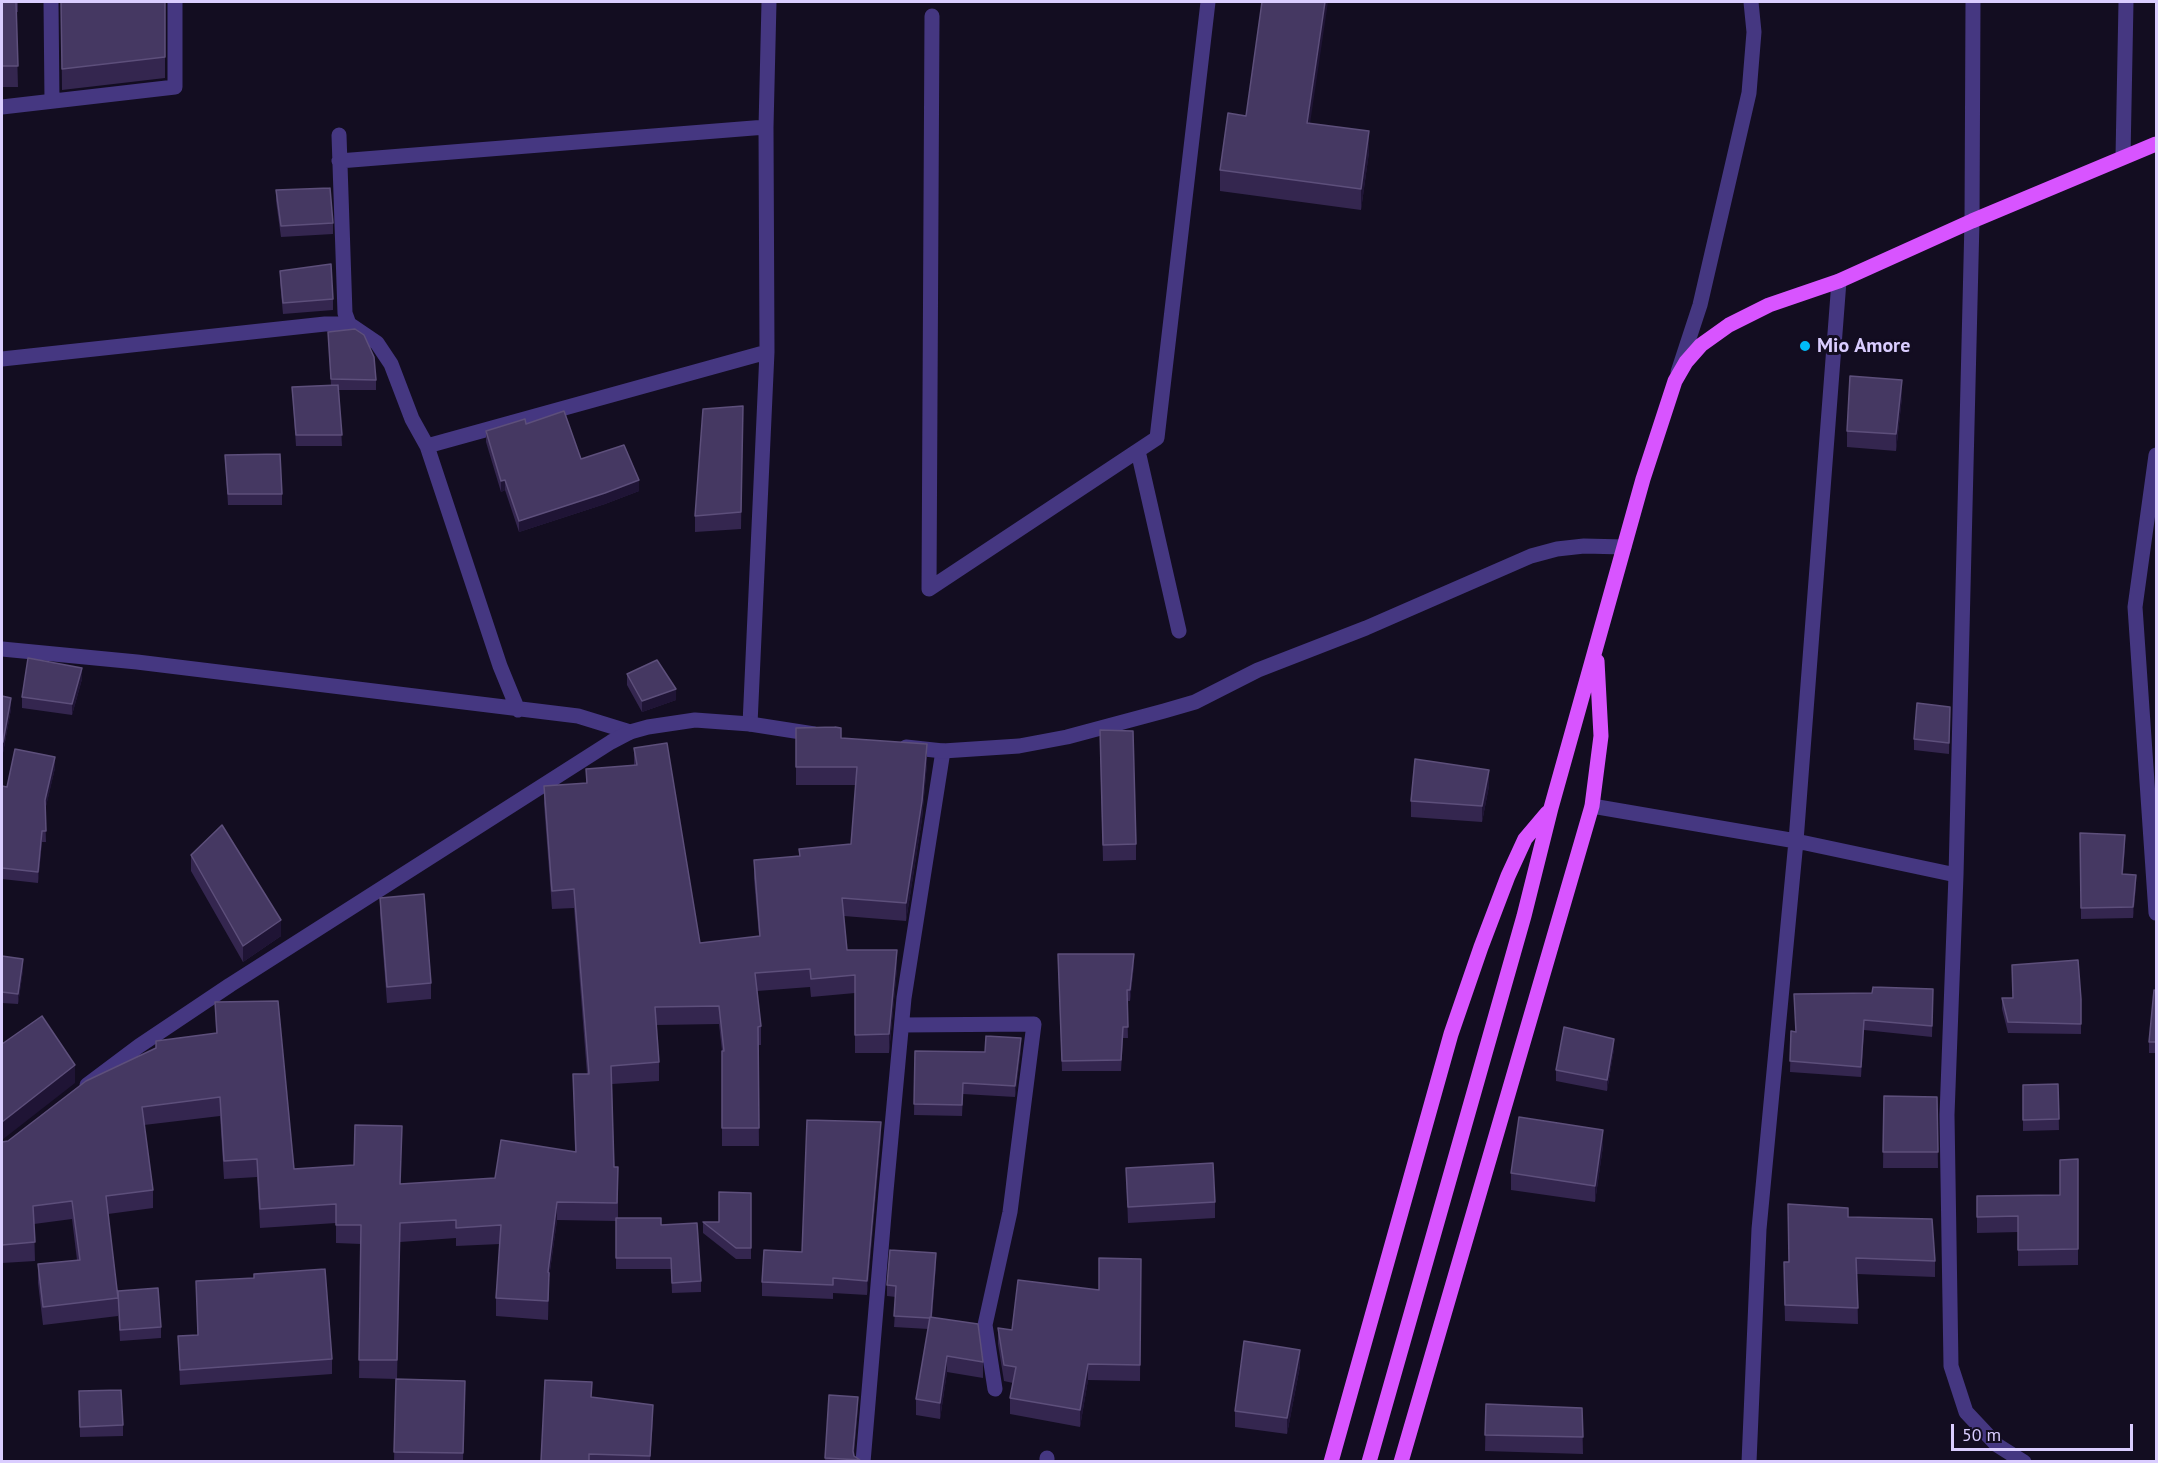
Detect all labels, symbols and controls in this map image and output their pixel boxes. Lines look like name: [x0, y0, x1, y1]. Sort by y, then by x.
place label: Mio Amore: [1817, 334, 1910, 358]
marker: Mio Amore: [1798, 339, 1812, 353]
scale bar: [1954, 1412, 2136, 1450]
text: 50 m: [1962, 1423, 2001, 1446]

